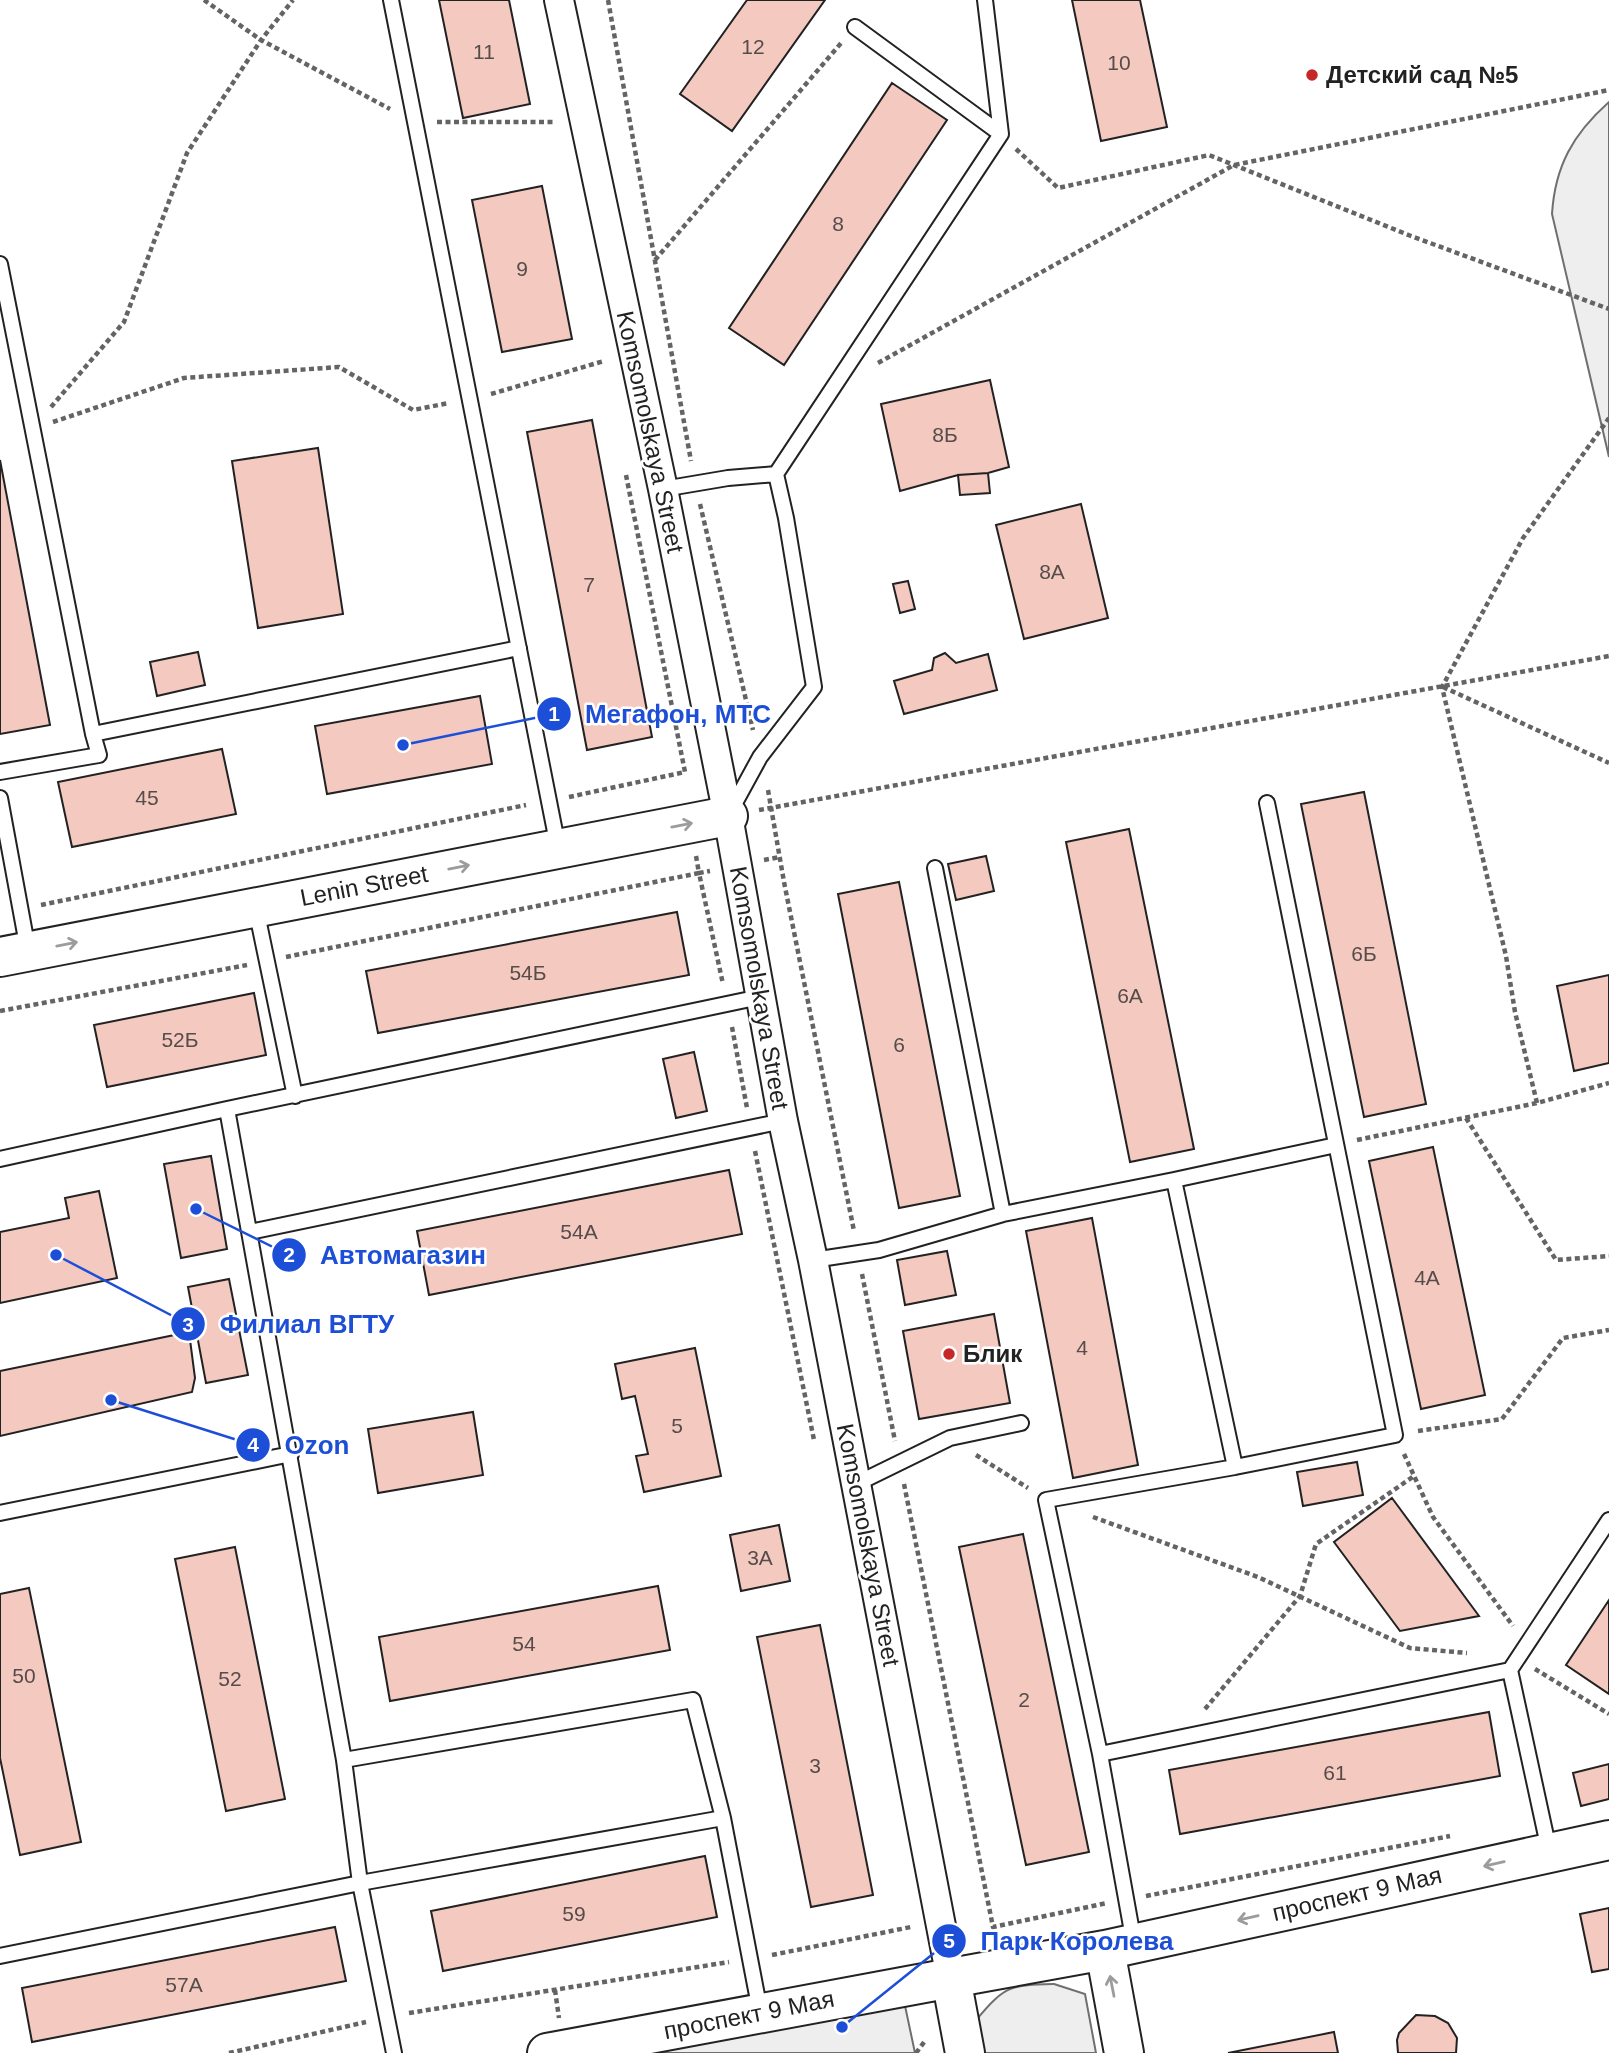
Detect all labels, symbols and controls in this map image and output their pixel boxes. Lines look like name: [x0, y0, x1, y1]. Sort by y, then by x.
house number: 12: [741, 35, 765, 58]
house number: 11: [473, 40, 495, 63]
house number: 10: [1107, 51, 1131, 74]
place label: Детский сад №5: [1326, 61, 1518, 88]
marker: Детский сад №5: [1304, 67, 1320, 83]
house number: 8: [832, 212, 844, 235]
house number: 9: [516, 257, 528, 280]
street label: Komsomolskaya Street: [612, 308, 689, 556]
house number: 8Б: [932, 423, 958, 446]
house number: 8А: [1039, 560, 1065, 583]
house number: 7: [583, 573, 595, 596]
callout: Мегафон, МТС: [536, 690, 785, 737]
text: Мегафон, МТС: [585, 699, 771, 729]
text: 1: [548, 702, 560, 725]
house number: 45: [135, 786, 159, 809]
one-way arrow: [670, 817, 693, 831]
street label: Lenin Street: [298, 860, 430, 911]
one-way arrow: [447, 860, 470, 874]
street label: Komsomolskaya Street: [725, 864, 794, 1112]
one-way arrow: [55, 936, 78, 950]
house number: 6Б: [1351, 942, 1377, 965]
house number: 54Б: [509, 961, 547, 984]
house number: 6А: [1117, 984, 1143, 1007]
house number: 52Б: [161, 1028, 199, 1051]
house number: 6: [893, 1033, 905, 1056]
house number: 54А: [560, 1220, 598, 1243]
callout: Автомагазин: [271, 1232, 500, 1279]
text: Автомагазин: [320, 1240, 486, 1270]
text: 2: [283, 1243, 295, 1266]
house number: 4А: [1414, 1266, 1440, 1289]
callout: Филиал ВГТУ: [170, 1301, 408, 1348]
text: Филиал ВГТУ: [220, 1309, 395, 1339]
text: 3: [182, 1313, 194, 1336]
house number: 4: [1076, 1336, 1088, 1359]
place label: Блик: [963, 1340, 1023, 1367]
marker: Блик: [941, 1346, 957, 1362]
house number: 5: [671, 1414, 683, 1437]
street label: Komsomolskaya Street: [832, 1421, 905, 1669]
callout: Ozon: [235, 1422, 363, 1469]
text: Ozon: [285, 1430, 350, 1460]
text: 4: [247, 1433, 259, 1456]
house number: 3А: [747, 1546, 773, 1569]
house number: 54: [512, 1632, 536, 1655]
house number: 50: [12, 1664, 36, 1687]
house number: 52: [218, 1667, 242, 1690]
house number: 2: [1018, 1688, 1030, 1711]
house number: 3: [809, 1754, 821, 1777]
house number: 61: [1323, 1761, 1347, 1784]
one-way arrow: [1483, 1857, 1506, 1871]
street label: проспект 9 Мая: [1270, 1861, 1444, 1926]
house number: 59: [562, 1902, 586, 1925]
one-way arrow: [1237, 1912, 1260, 1926]
callout: Парк Королева: [931, 1917, 1187, 1964]
text: Парк Королева: [981, 1926, 1174, 1956]
text: 5: [943, 1929, 955, 1952]
house number: 57А: [165, 1973, 203, 1996]
one-way arrow: [1104, 1975, 1118, 1998]
street label: проспект 9 Мая: [661, 1985, 836, 2044]

